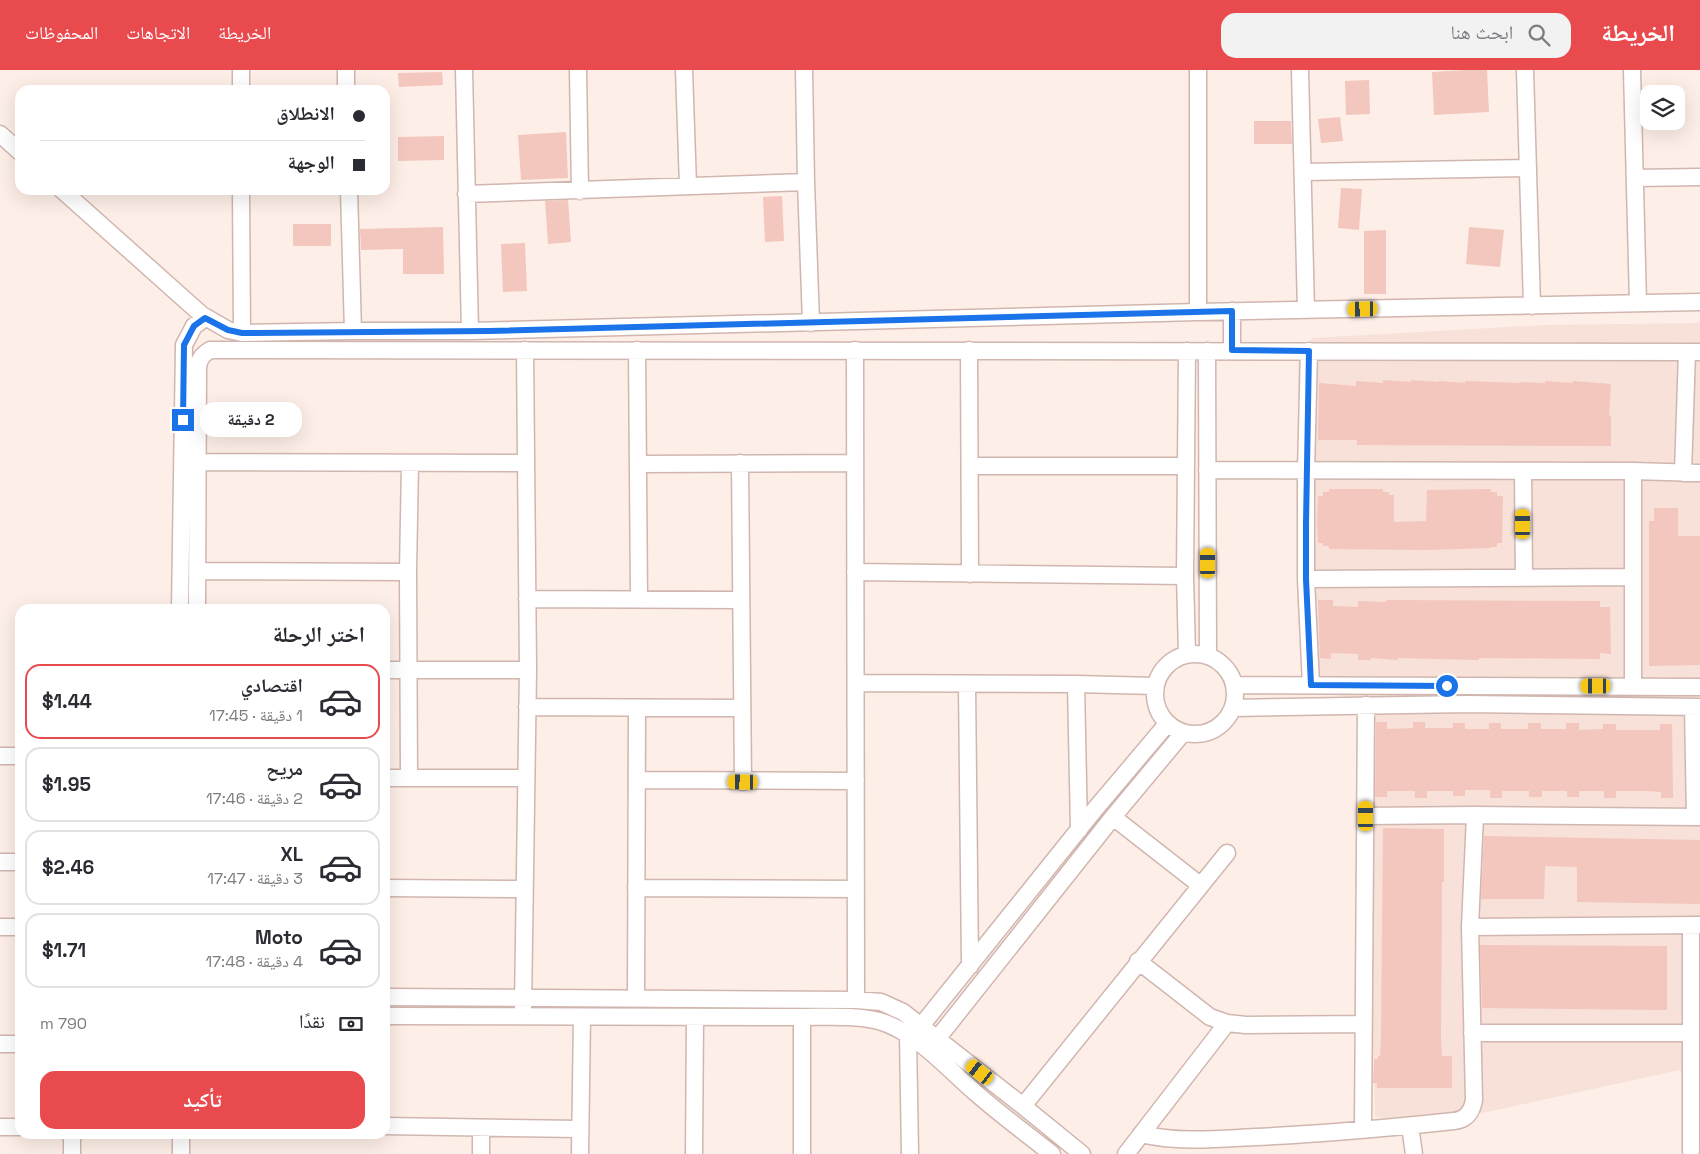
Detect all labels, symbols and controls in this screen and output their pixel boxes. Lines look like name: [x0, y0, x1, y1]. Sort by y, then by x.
search box: [1221, 13, 1571, 58]
text: الخريطة: [1601, 17, 1675, 48]
text: ابحث هنا: [1451, 20, 1513, 45]
text: المحفوظات: [25, 21, 98, 44]
text: الاتجاهات: [126, 21, 190, 44]
text: الخريطة: [218, 21, 271, 44]
icon: search: [1525, 21, 1553, 49]
map controls: [1640, 85, 1685, 130]
button: layers: [1640, 85, 1685, 130]
text: الانطلاق: [276, 101, 335, 126]
text: الوجهة: [287, 150, 335, 175]
car: [1347, 301, 1378, 317]
callout: 2 دقيقة: [200, 402, 303, 438]
route end: [172, 409, 194, 431]
text: 2 دقيقة: [227, 409, 275, 430]
car: [1515, 509, 1530, 539]
car: [1200, 548, 1215, 578]
text: اختر الرحلة: [273, 620, 365, 648]
text: اقتصادي: [241, 673, 303, 698]
route start: [1436, 675, 1458, 697]
icon: car: [318, 679, 363, 724]
car: [1581, 679, 1611, 694]
text: $1.44: [42, 689, 92, 714]
text: 1 دقيقة · 17:45: [209, 705, 303, 726]
text: مريح: [266, 756, 303, 781]
icon: car: [318, 762, 363, 807]
text: $1.95: [42, 772, 91, 797]
car: [727, 774, 758, 790]
text: 2 دقيقة · 17:46: [206, 788, 303, 809]
car: [1358, 801, 1373, 831]
text: XL: [280, 842, 303, 867]
icon: car: [318, 845, 363, 890]
text: $2.46: [42, 855, 94, 880]
text: 3 دقيقة · 17:47: [207, 868, 303, 889]
text: Moto: [255, 925, 303, 950]
icon: car: [318, 928, 363, 973]
text: $1.71: [42, 938, 86, 963]
text: 4 دقيقة · 17:48: [205, 951, 303, 972]
text: نقدًا: [299, 1009, 325, 1034]
icon: cash: [337, 1010, 365, 1038]
text: 790 m: [40, 1013, 87, 1034]
car: [963, 1057, 996, 1087]
button: تأكيد: [40, 1071, 365, 1129]

